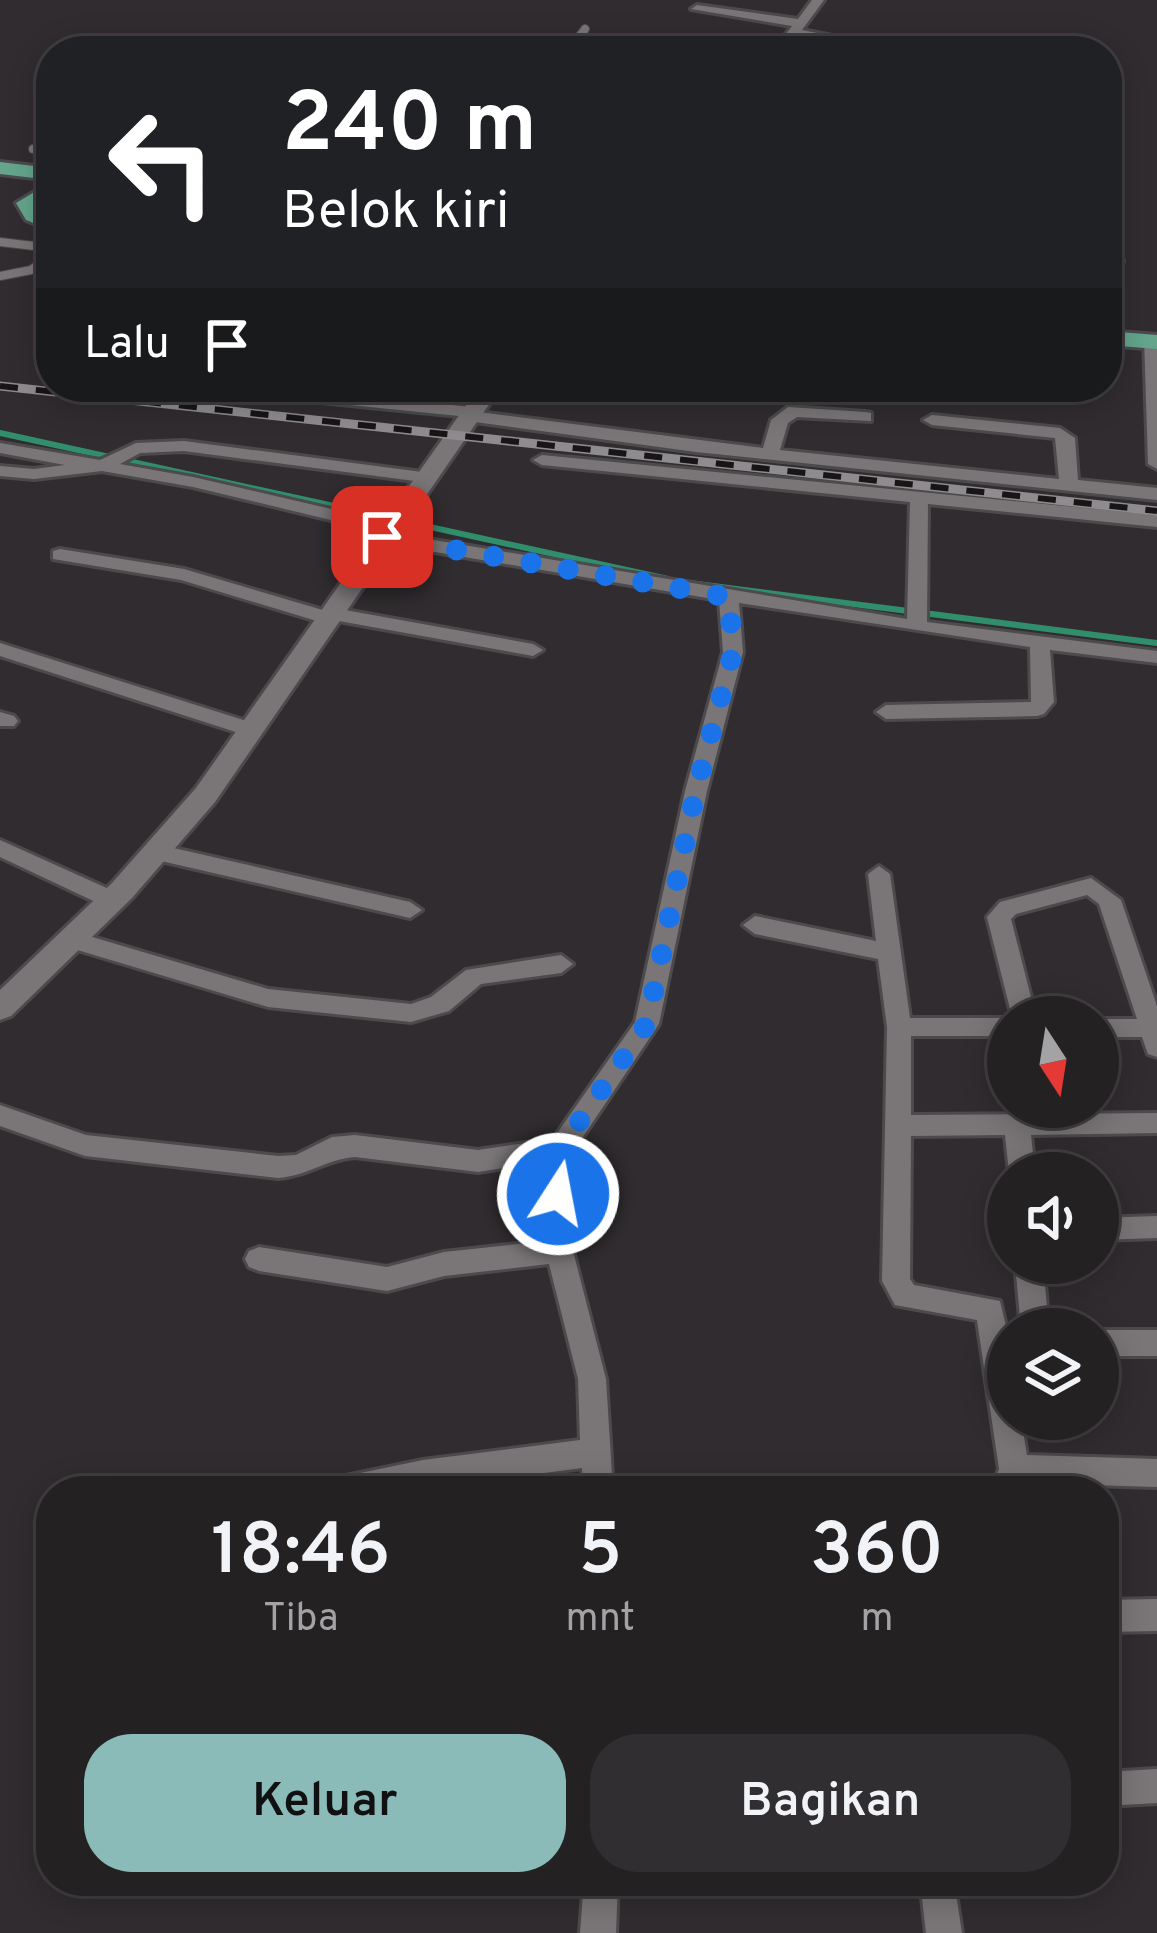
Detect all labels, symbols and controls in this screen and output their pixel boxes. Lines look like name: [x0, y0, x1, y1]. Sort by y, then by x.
text: 240 m: [282, 75, 537, 181]
icon: left: [84, 84, 240, 240]
text: Belok kiri: [282, 179, 509, 248]
icon: arrive: [194, 312, 260, 378]
text: Lalu: [84, 317, 170, 374]
pin: [331, 486, 433, 588]
icon: arrive: [349, 504, 415, 570]
north arrow: [987, 996, 1119, 1128]
map controls: [987, 996, 1119, 1440]
position arrow: [495, 1131, 621, 1257]
button: sound: [987, 1152, 1119, 1284]
button: layers: [987, 1308, 1119, 1440]
text: 18:46: [211, 1508, 391, 1600]
text: 5: [578, 1508, 622, 1600]
text: 360: [810, 1508, 944, 1600]
text: Tiba: [263, 1596, 339, 1645]
text: mnt: [565, 1596, 635, 1645]
text: m: [861, 1596, 894, 1645]
button: Keluar: [84, 1734, 566, 1872]
button: Bagikan: [590, 1734, 1071, 1872]

